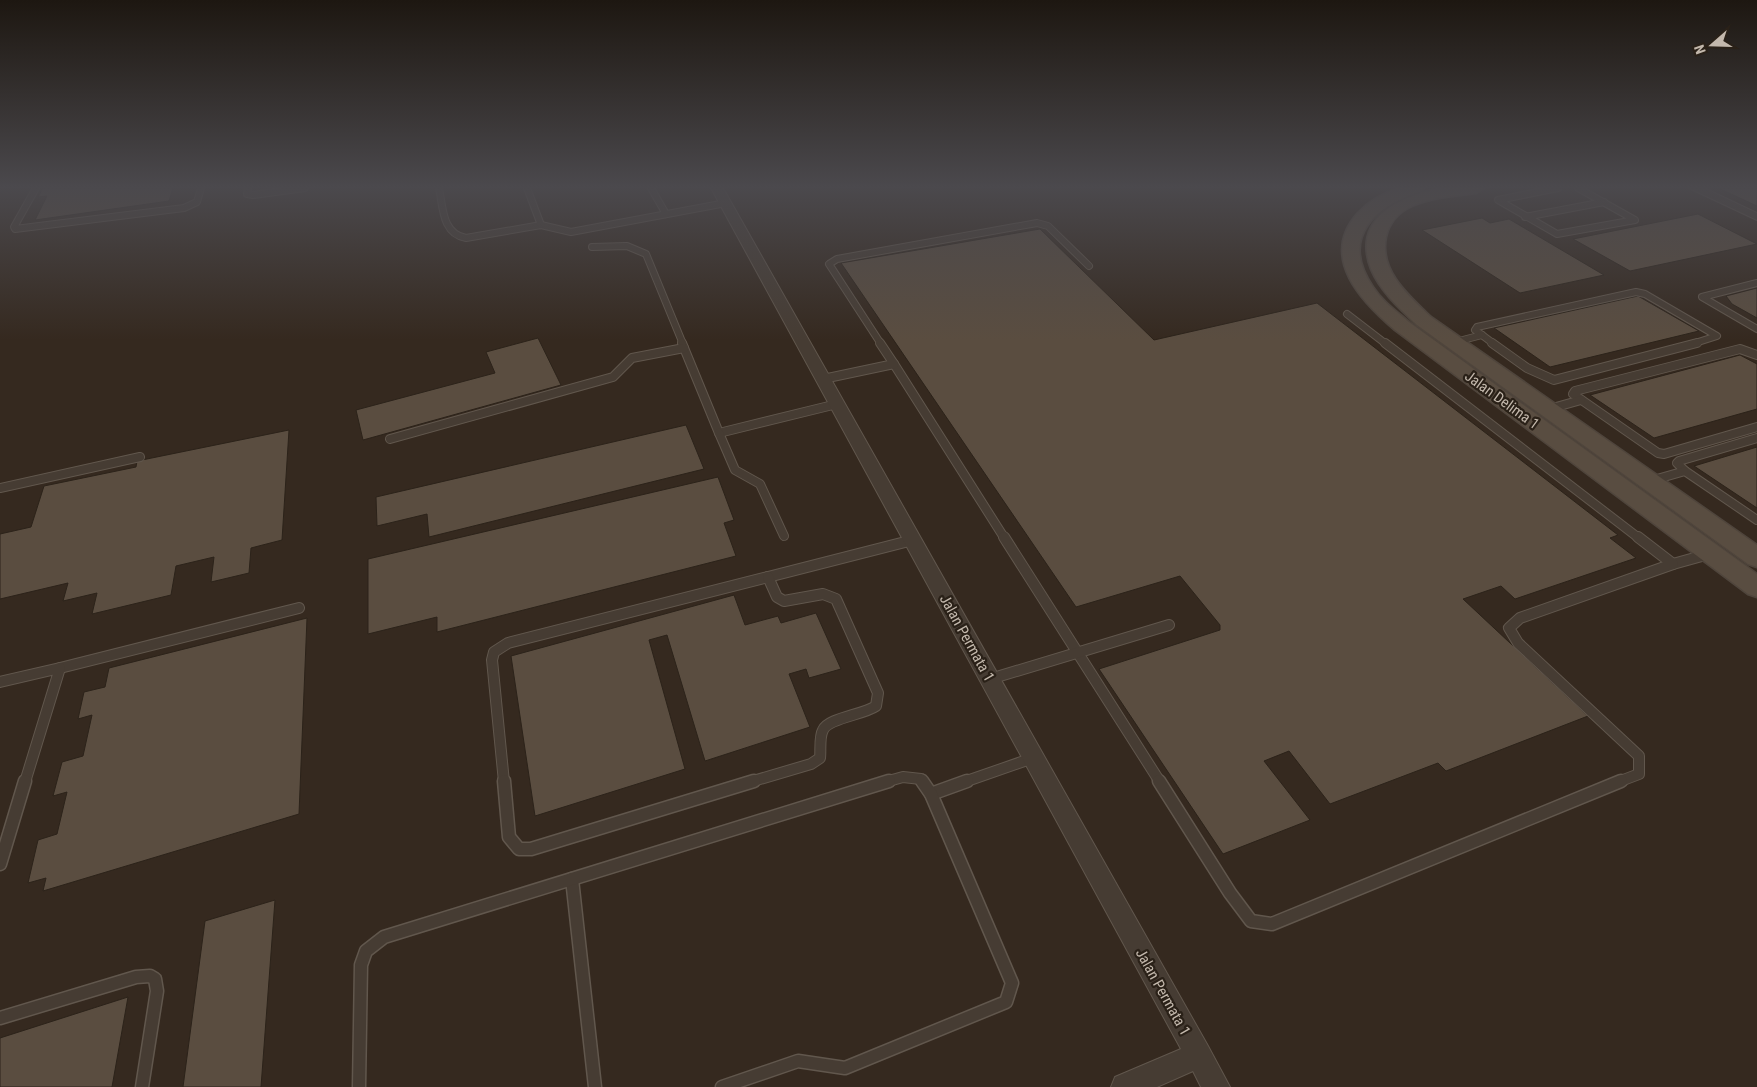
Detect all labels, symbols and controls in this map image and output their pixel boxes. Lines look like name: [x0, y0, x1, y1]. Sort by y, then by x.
north arrow: [1687, 20, 1737, 70]
text: N: [1691, 43, 1709, 56]
street label: Jalan Delima 1: [1461, 367, 1543, 433]
street label: Jalan Permata 1: [936, 591, 998, 685]
street label: Jalan Permata 1: [1132, 945, 1194, 1039]

